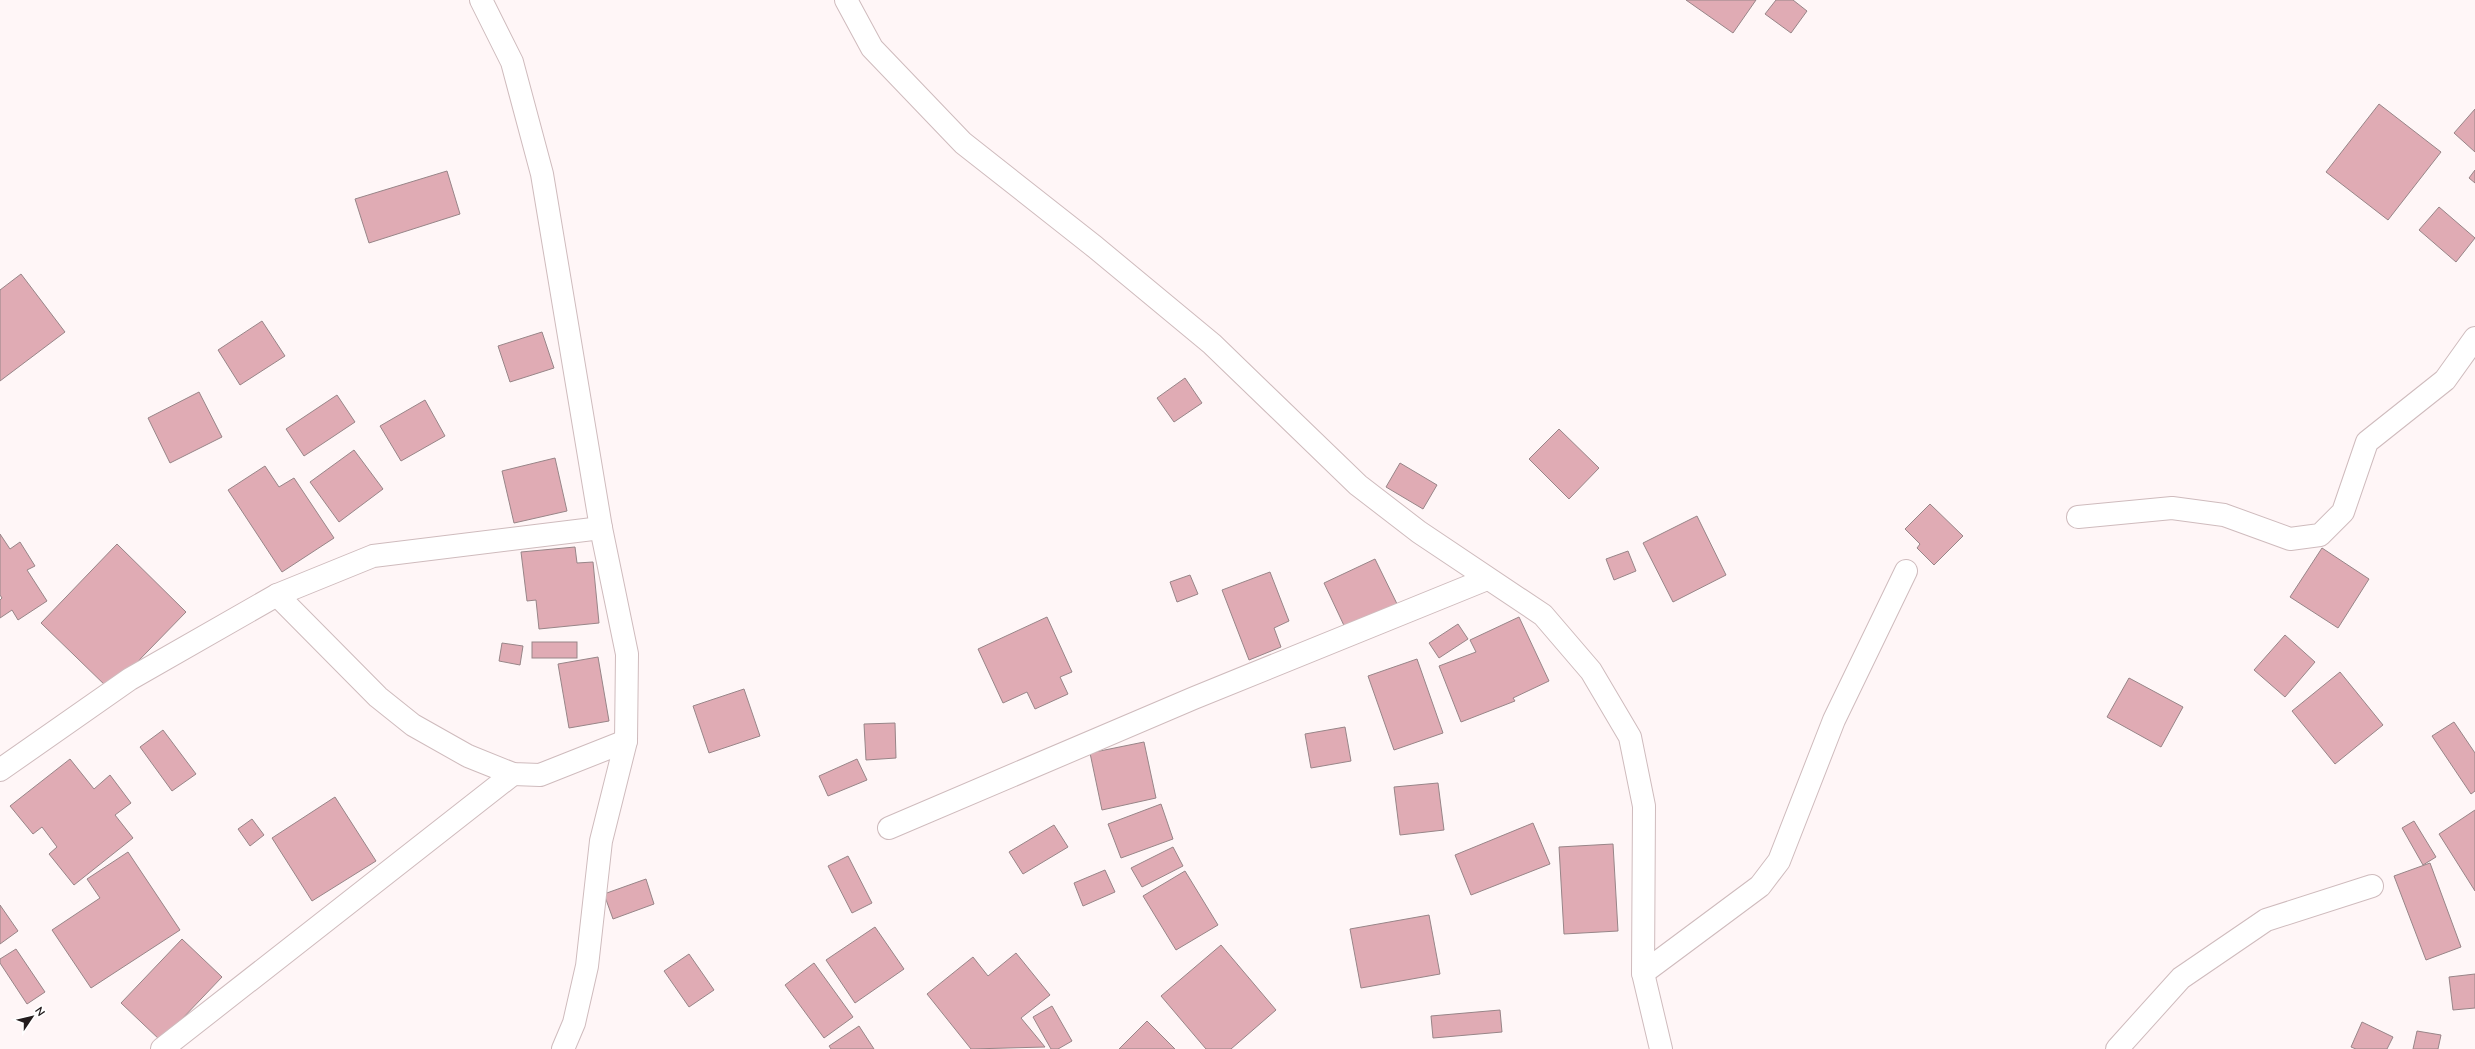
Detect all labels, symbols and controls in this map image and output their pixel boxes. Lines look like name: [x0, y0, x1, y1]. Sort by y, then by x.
north arrow: [12, 997, 52, 1037]
text: N: [32, 1004, 48, 1019]

